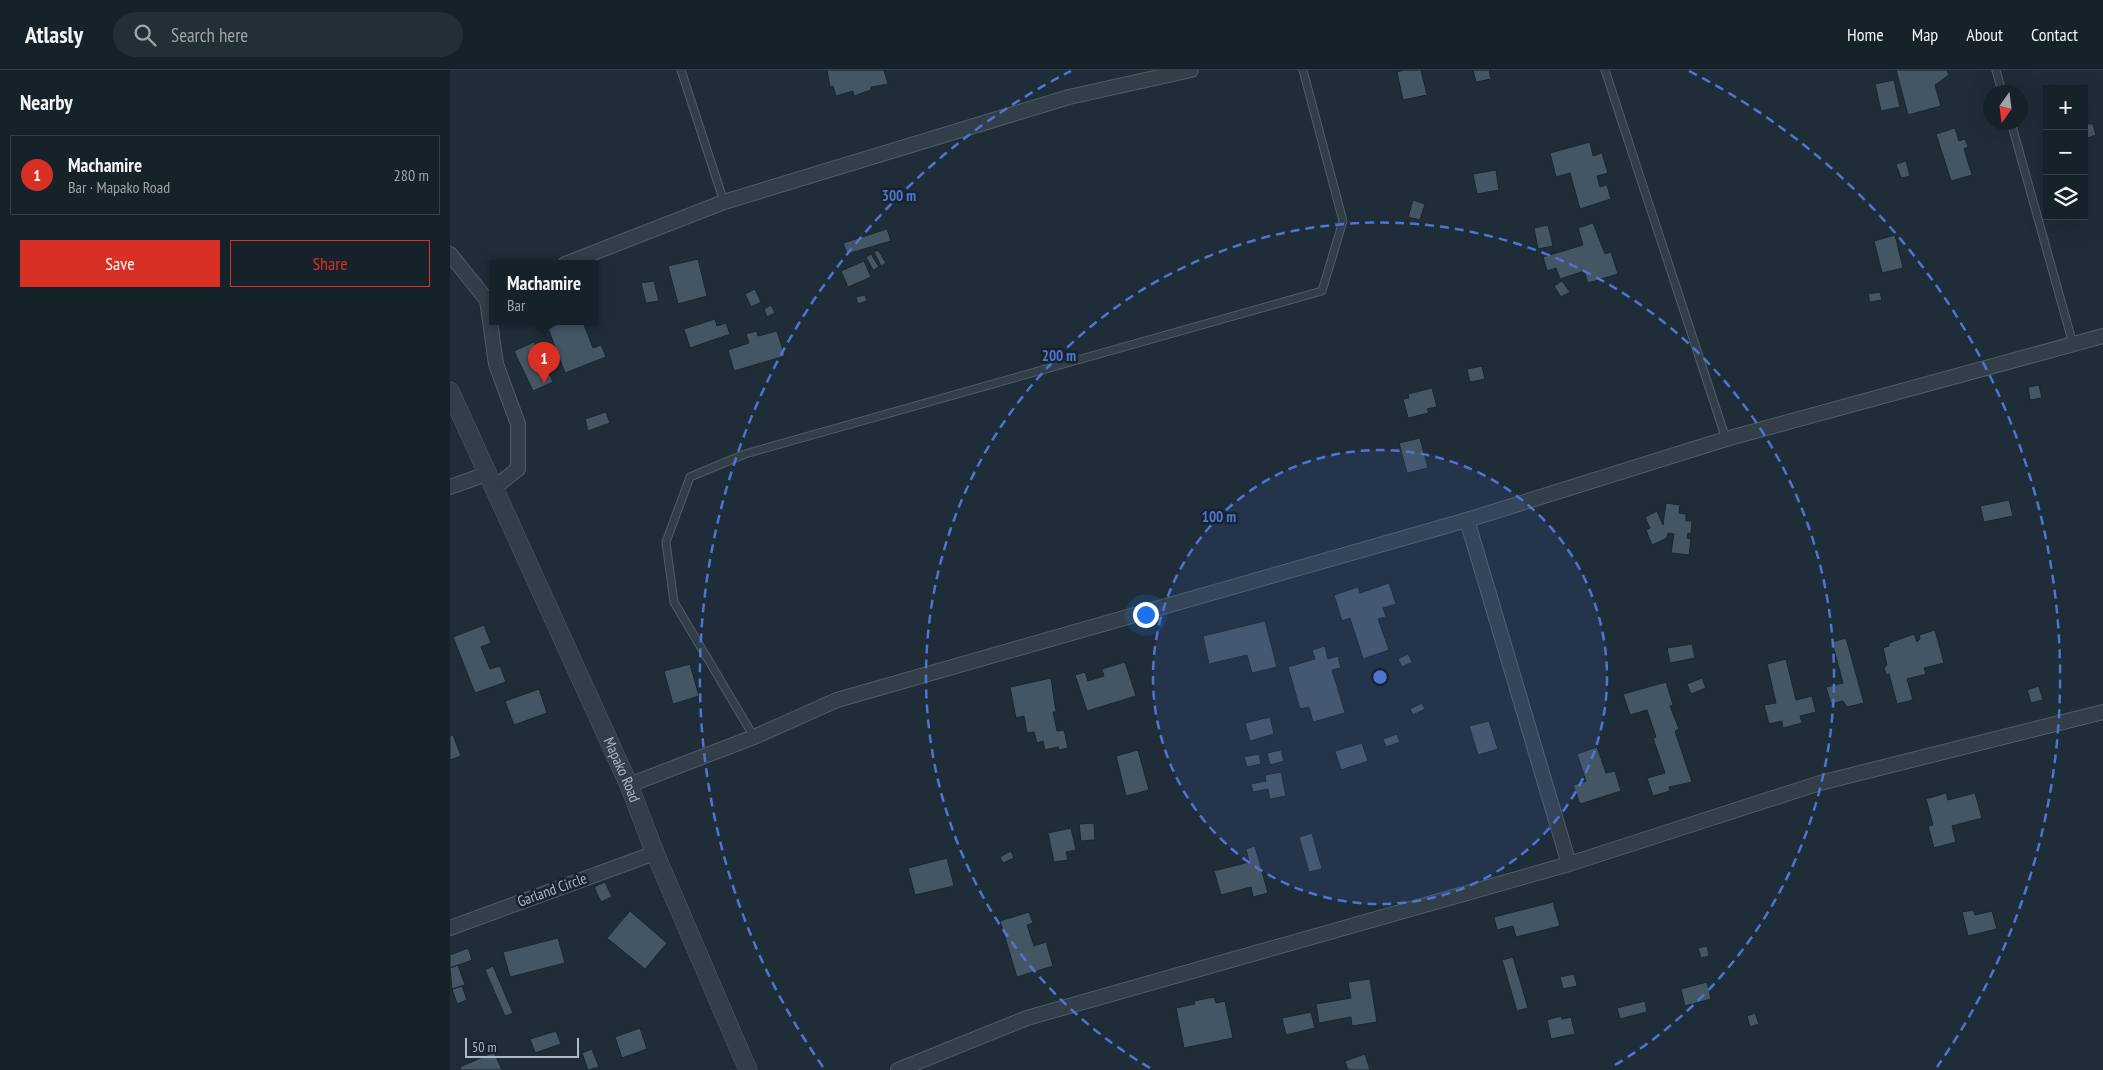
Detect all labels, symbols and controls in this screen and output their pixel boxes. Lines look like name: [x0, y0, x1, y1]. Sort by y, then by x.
search box: [113, 12, 463, 57]
text: Atlasly: [25, 19, 83, 50]
icon: search: [131, 21, 159, 49]
text: Search here: [171, 23, 248, 47]
text: Home: [1847, 23, 1884, 46]
text: Map: [1912, 23, 1938, 46]
text: About: [1966, 23, 2003, 46]
text: Contact: [2031, 23, 2078, 46]
north arrow: [1983, 85, 2028, 130]
map controls: [2043, 85, 2088, 220]
button: +: [2043, 85, 2088, 130]
text: Nearby: [20, 89, 73, 116]
button: −: [2043, 130, 2088, 175]
text: Machamire: [68, 153, 142, 177]
text: 1: [33, 165, 41, 185]
text: 280 m: [394, 165, 429, 185]
button: layers: [2043, 175, 2088, 220]
text: Bar · Mapako Road: [68, 177, 170, 197]
text: 300 m: [882, 186, 916, 205]
button: Save: [20, 240, 220, 287]
button: Share: [230, 240, 430, 287]
popup: [489, 260, 599, 325]
text: Machamire: [507, 271, 581, 295]
text: Bar: [507, 295, 525, 315]
pin: 1: [528, 342, 560, 383]
text: 200 m: [1042, 346, 1076, 365]
text: 100 m: [1202, 507, 1236, 526]
your location: [1133, 602, 1159, 628]
centre of rings: [1371, 668, 1389, 686]
street label: Mapako Road: [600, 734, 645, 805]
street label: Garland Circle: [515, 868, 589, 911]
scale bar: [465, 1035, 579, 1058]
text: 50 m: [472, 1038, 497, 1056]

